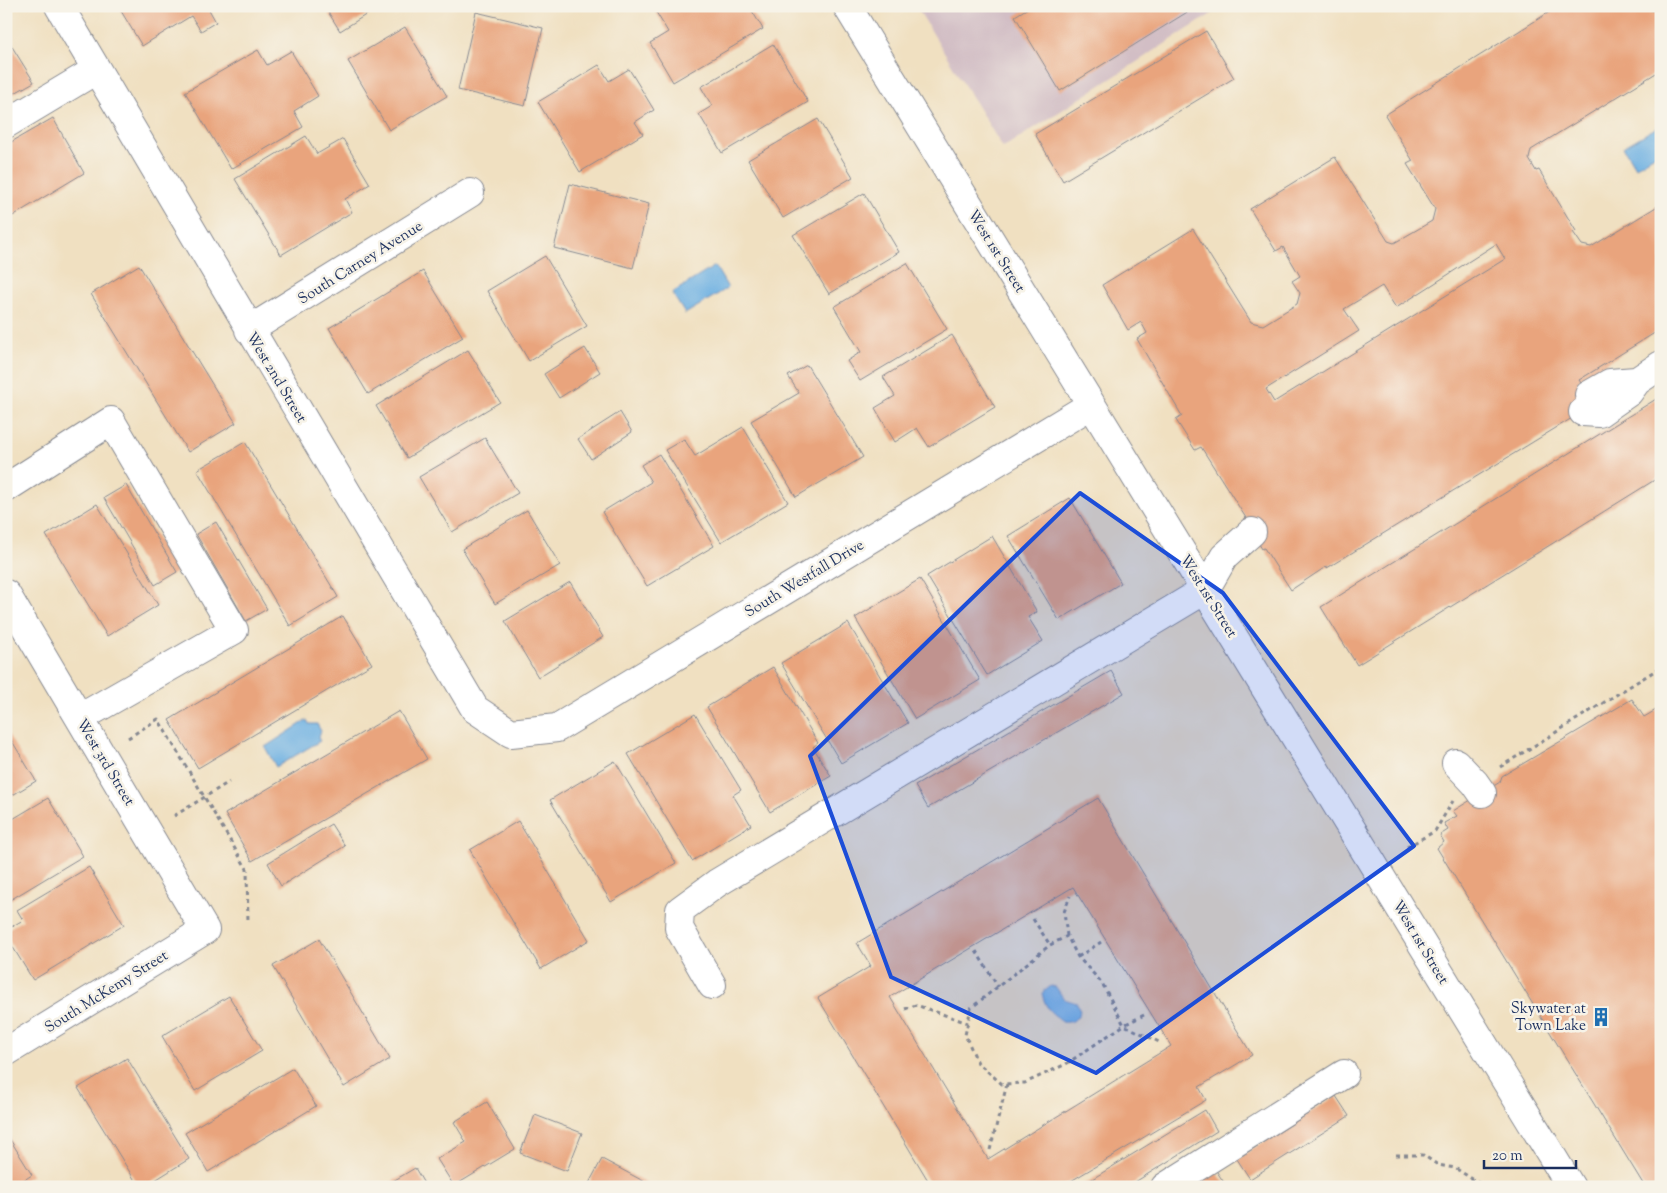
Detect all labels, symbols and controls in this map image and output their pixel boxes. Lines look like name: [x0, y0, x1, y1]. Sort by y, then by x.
street label: West 1st Street: [962, 206, 1030, 297]
street label: South Carney Avenue: [294, 216, 427, 310]
street label: West 2nd Street: [240, 328, 311, 427]
street label: South Westfall Drive: [741, 535, 868, 623]
street label: West 1st Street: [1174, 551, 1242, 642]
street label: West 3rd Street: [70, 715, 139, 810]
street label: West 1st Street: [1386, 897, 1453, 989]
street label: South McKemy Street: [41, 946, 172, 1039]
place label: Skywater at Town Lake: [1511, 999, 1586, 1037]
building icon: Skywater at Town Lake: [1590, 1006, 1612, 1028]
scale bar: [1484, 1138, 1577, 1170]
text: 20 m: [1492, 1146, 1523, 1167]

